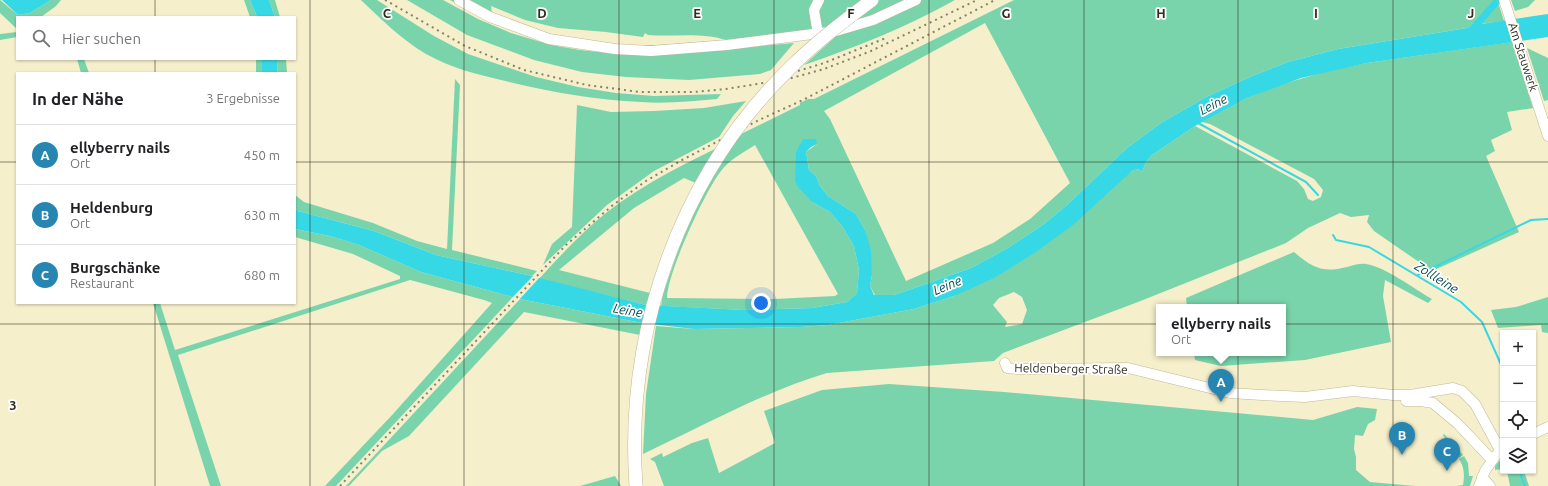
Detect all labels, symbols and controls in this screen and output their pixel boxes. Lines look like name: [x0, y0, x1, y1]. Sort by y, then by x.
text: C: [383, 6, 392, 20]
text: D: [537, 6, 547, 20]
text: E: [693, 6, 701, 20]
text: F: [847, 6, 855, 20]
text: G: [1002, 6, 1011, 20]
text: H: [1156, 6, 1166, 20]
text: I: [1314, 6, 1318, 20]
text: J: [1468, 6, 1474, 20]
search box: [16, 16, 296, 60]
street label: Am Stauwerk: [1506, 21, 1541, 93]
icon: search: [30, 27, 52, 49]
text: Hier suchen: [62, 30, 141, 47]
text: In der Nähe: [32, 89, 124, 108]
text: 3 Ergebnisse: [206, 91, 280, 105]
water label: Leine: [1197, 91, 1230, 117]
text: ellyberry nails: [70, 139, 170, 156]
text: A: [40, 148, 50, 162]
text: 450 m: [244, 148, 280, 162]
text: Ort: [70, 156, 90, 170]
text: Heldenburg: [70, 199, 153, 216]
text: B: [41, 208, 49, 222]
text: 630 m: [244, 208, 280, 222]
text: Ort: [70, 216, 90, 230]
water label: Zollleine: [1412, 258, 1462, 296]
text: Burgschänke: [70, 259, 160, 276]
text: C: [41, 268, 49, 282]
text: 680 m: [244, 268, 280, 282]
water label: Leine: [931, 273, 964, 297]
text: Restaurant: [70, 276, 134, 290]
your location: [751, 293, 771, 313]
water label: Leine: [612, 301, 644, 320]
popup: [1156, 304, 1286, 356]
text: ellyberry nails: [1171, 315, 1271, 332]
map controls: [1500, 330, 1536, 474]
button: +: [1500, 330, 1536, 366]
text: Ort: [1171, 332, 1191, 346]
street label: Heldenberger Straße: [1014, 361, 1128, 376]
button: −: [1500, 366, 1536, 402]
pin: A: [1208, 369, 1234, 402]
text: 3: [9, 398, 17, 412]
button: locate: [1500, 402, 1536, 438]
pin: B: [1389, 422, 1415, 455]
pin: C: [1434, 438, 1460, 471]
button: layers: [1500, 438, 1536, 474]

